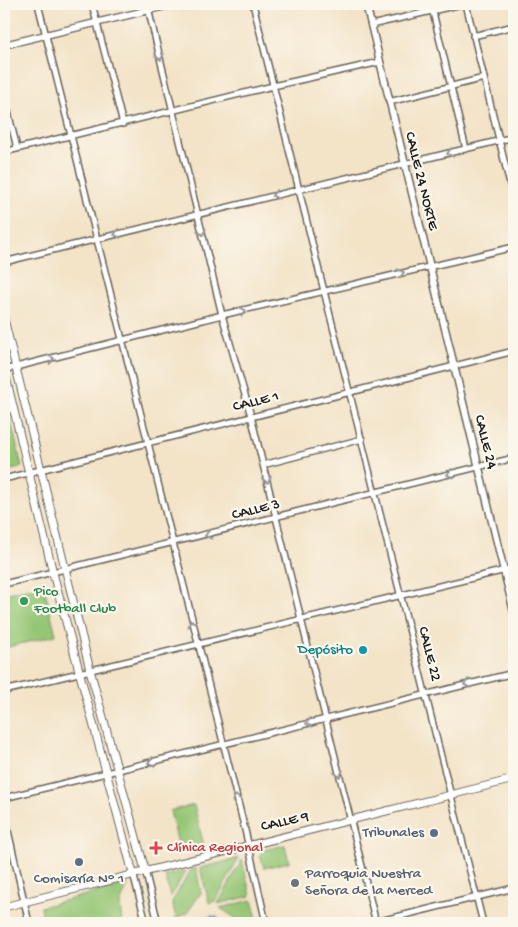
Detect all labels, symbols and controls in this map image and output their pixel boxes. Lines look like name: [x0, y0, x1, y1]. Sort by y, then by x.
one-way arrow: [154, 53, 165, 62]
street label: CALLE 24 NORTE: [400, 130, 442, 233]
one-way arrow: [445, 147, 454, 158]
one-way arrow: [272, 190, 280, 200]
one-way arrow: [113, 228, 122, 239]
one-way arrow: [196, 228, 207, 237]
one-way arrow: [397, 268, 406, 279]
one-way arrow: [239, 306, 248, 317]
one-way arrow: [47, 354, 56, 365]
street label: CALLE 1: [231, 388, 281, 416]
street label: CALLE 24: [470, 413, 500, 471]
one-way arrow: [446, 468, 454, 479]
one-way arrow: [261, 476, 272, 485]
street label: CALLE 3: [230, 495, 282, 525]
one-way arrow: [203, 529, 212, 540]
place label: Pico Football Club: [33, 583, 116, 618]
marker: Pico Football Club: [18, 595, 30, 607]
one-way arrow: [188, 619, 198, 628]
street label: CALLE 22: [414, 625, 444, 683]
place label: Depósito: [297, 641, 353, 659]
marker: Depósito: [357, 644, 369, 656]
one-way arrow: [462, 678, 471, 689]
one-way arrow: [305, 717, 314, 728]
one-way arrow: [147, 756, 156, 767]
one-way arrow: [333, 769, 344, 778]
one-way arrow: [231, 793, 242, 802]
street label: CALLE 9: [259, 808, 311, 836]
place label: Tribunales: [362, 824, 424, 842]
marker: Tribunales: [428, 827, 440, 839]
place label: Clínica Regional: [167, 839, 263, 857]
marker: Clínica Regional: [149, 841, 163, 855]
marker: Comisaría N° 1: [73, 856, 85, 868]
place label: Parroquia Nuestra Señora de la Merced: [304, 865, 433, 900]
place label: Comisaría N° 1: [34, 870, 124, 888]
marker: Parroquia Nuestra Señora de la Merced: [289, 877, 301, 889]

